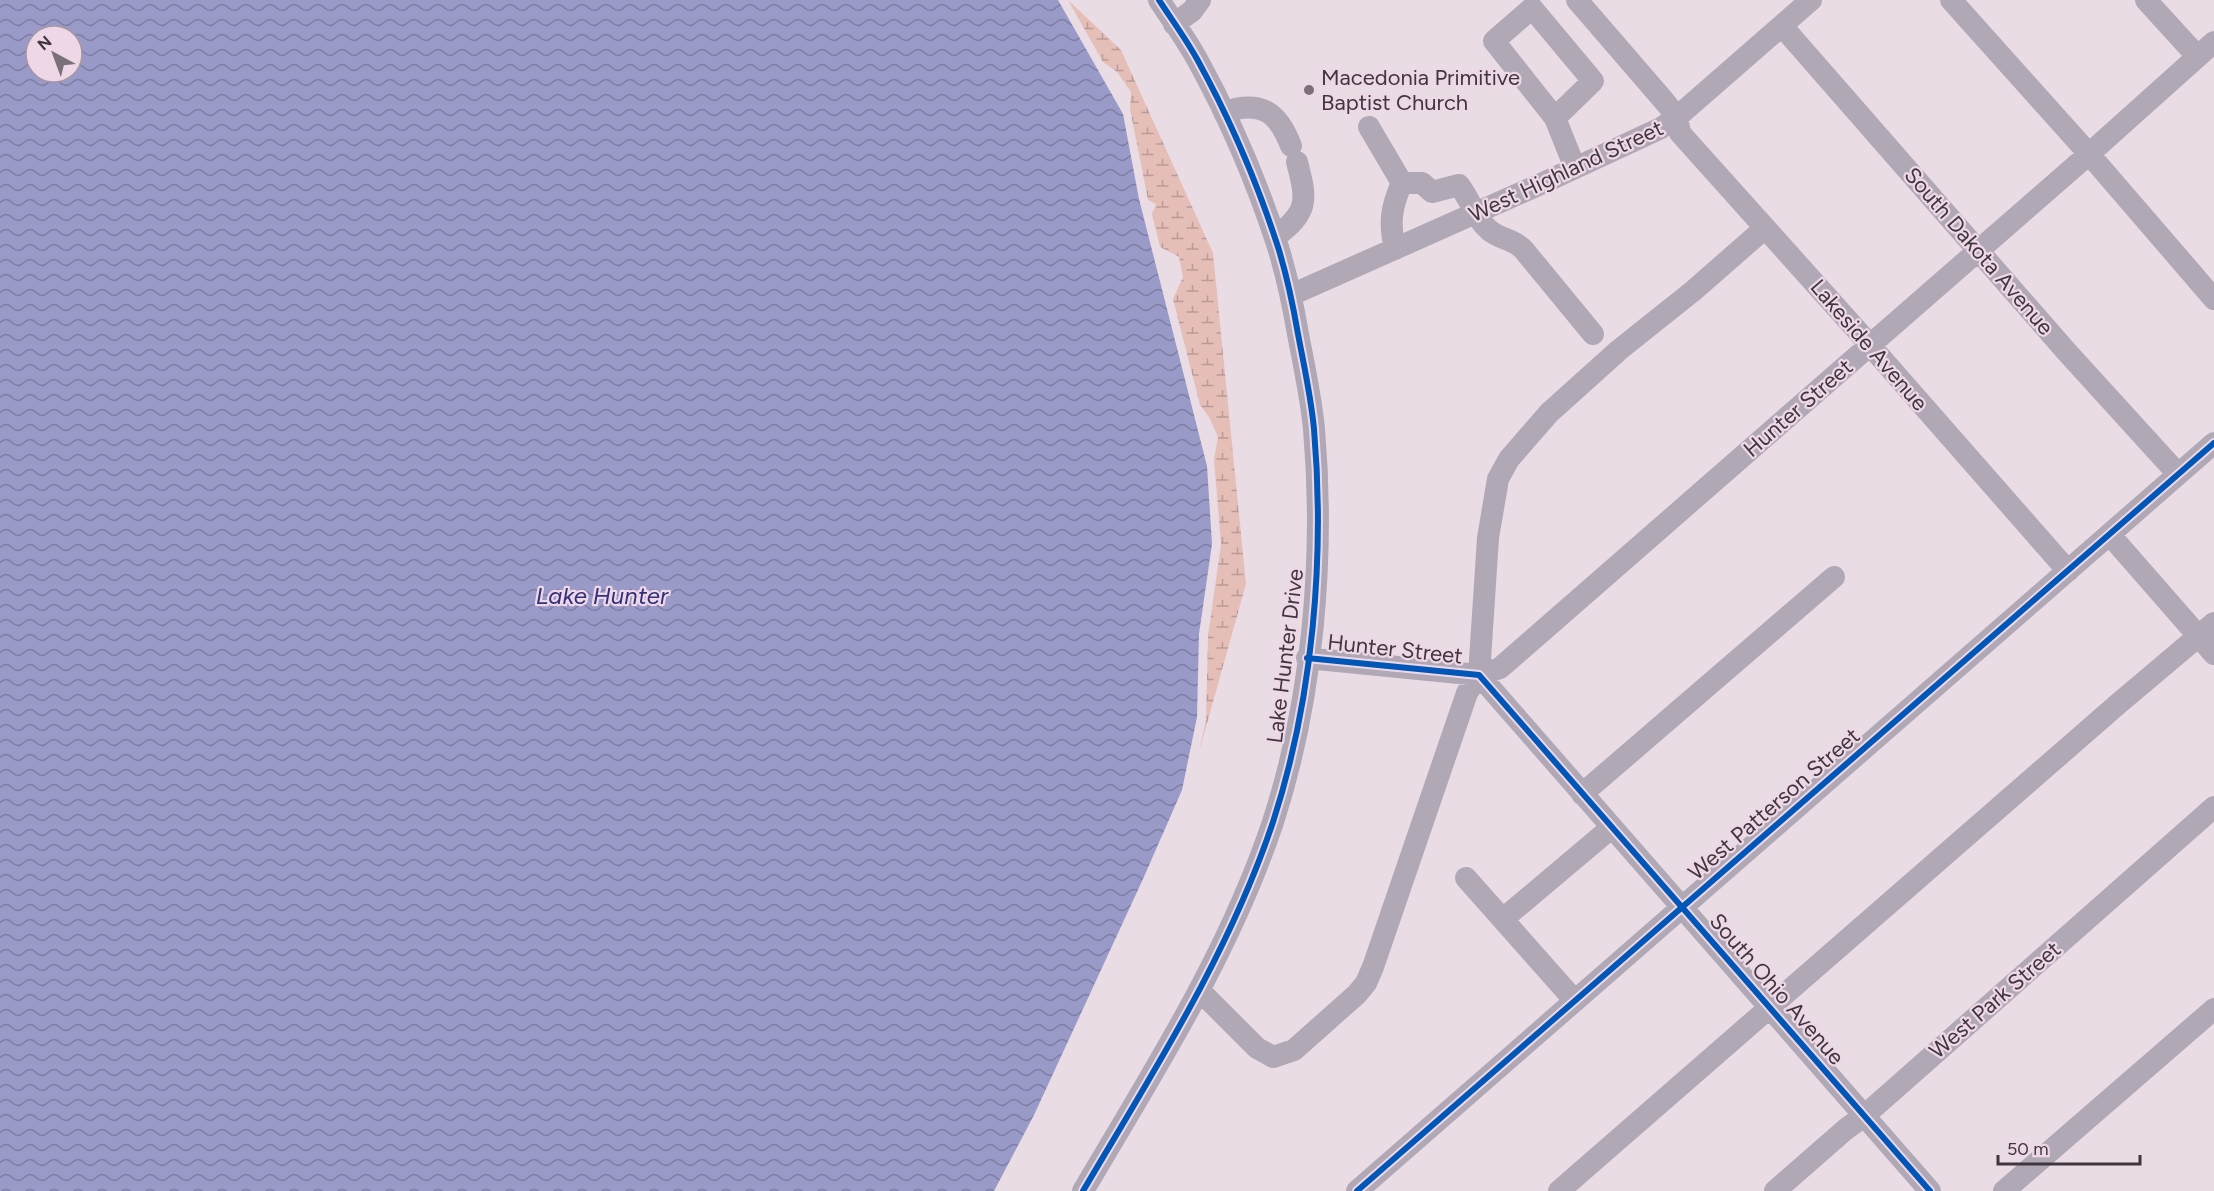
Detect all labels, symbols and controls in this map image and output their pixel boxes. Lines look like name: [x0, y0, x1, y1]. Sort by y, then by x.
north arrow: [24, 24, 84, 84]
text: N: [34, 32, 55, 54]
place label: Macedonia Primitive Baptist Church: [1321, 64, 1520, 116]
marker: Macedonia Primitive Baptist Church: [1302, 83, 1316, 97]
street label: West Highland Street: [1465, 114, 1667, 228]
street label: South Dakota Avenue: [1899, 162, 2059, 340]
street label: Lakeside Avenue: [1805, 274, 1933, 416]
street label: Hunter Street: [1738, 353, 1858, 463]
street label: Lake Hunter Drive: [1261, 567, 1309, 745]
water label: Lake Hunter: [536, 581, 669, 610]
street label: Hunter Street: [1326, 628, 1464, 670]
street label: West Patterson Street: [1683, 722, 1865, 886]
street label: South Ohio Avenue: [1704, 908, 1850, 1070]
street label: West Park Street: [1924, 936, 2066, 1064]
scale bar: [1998, 1128, 2140, 1166]
text: 50 m: [2007, 1138, 2049, 1160]

